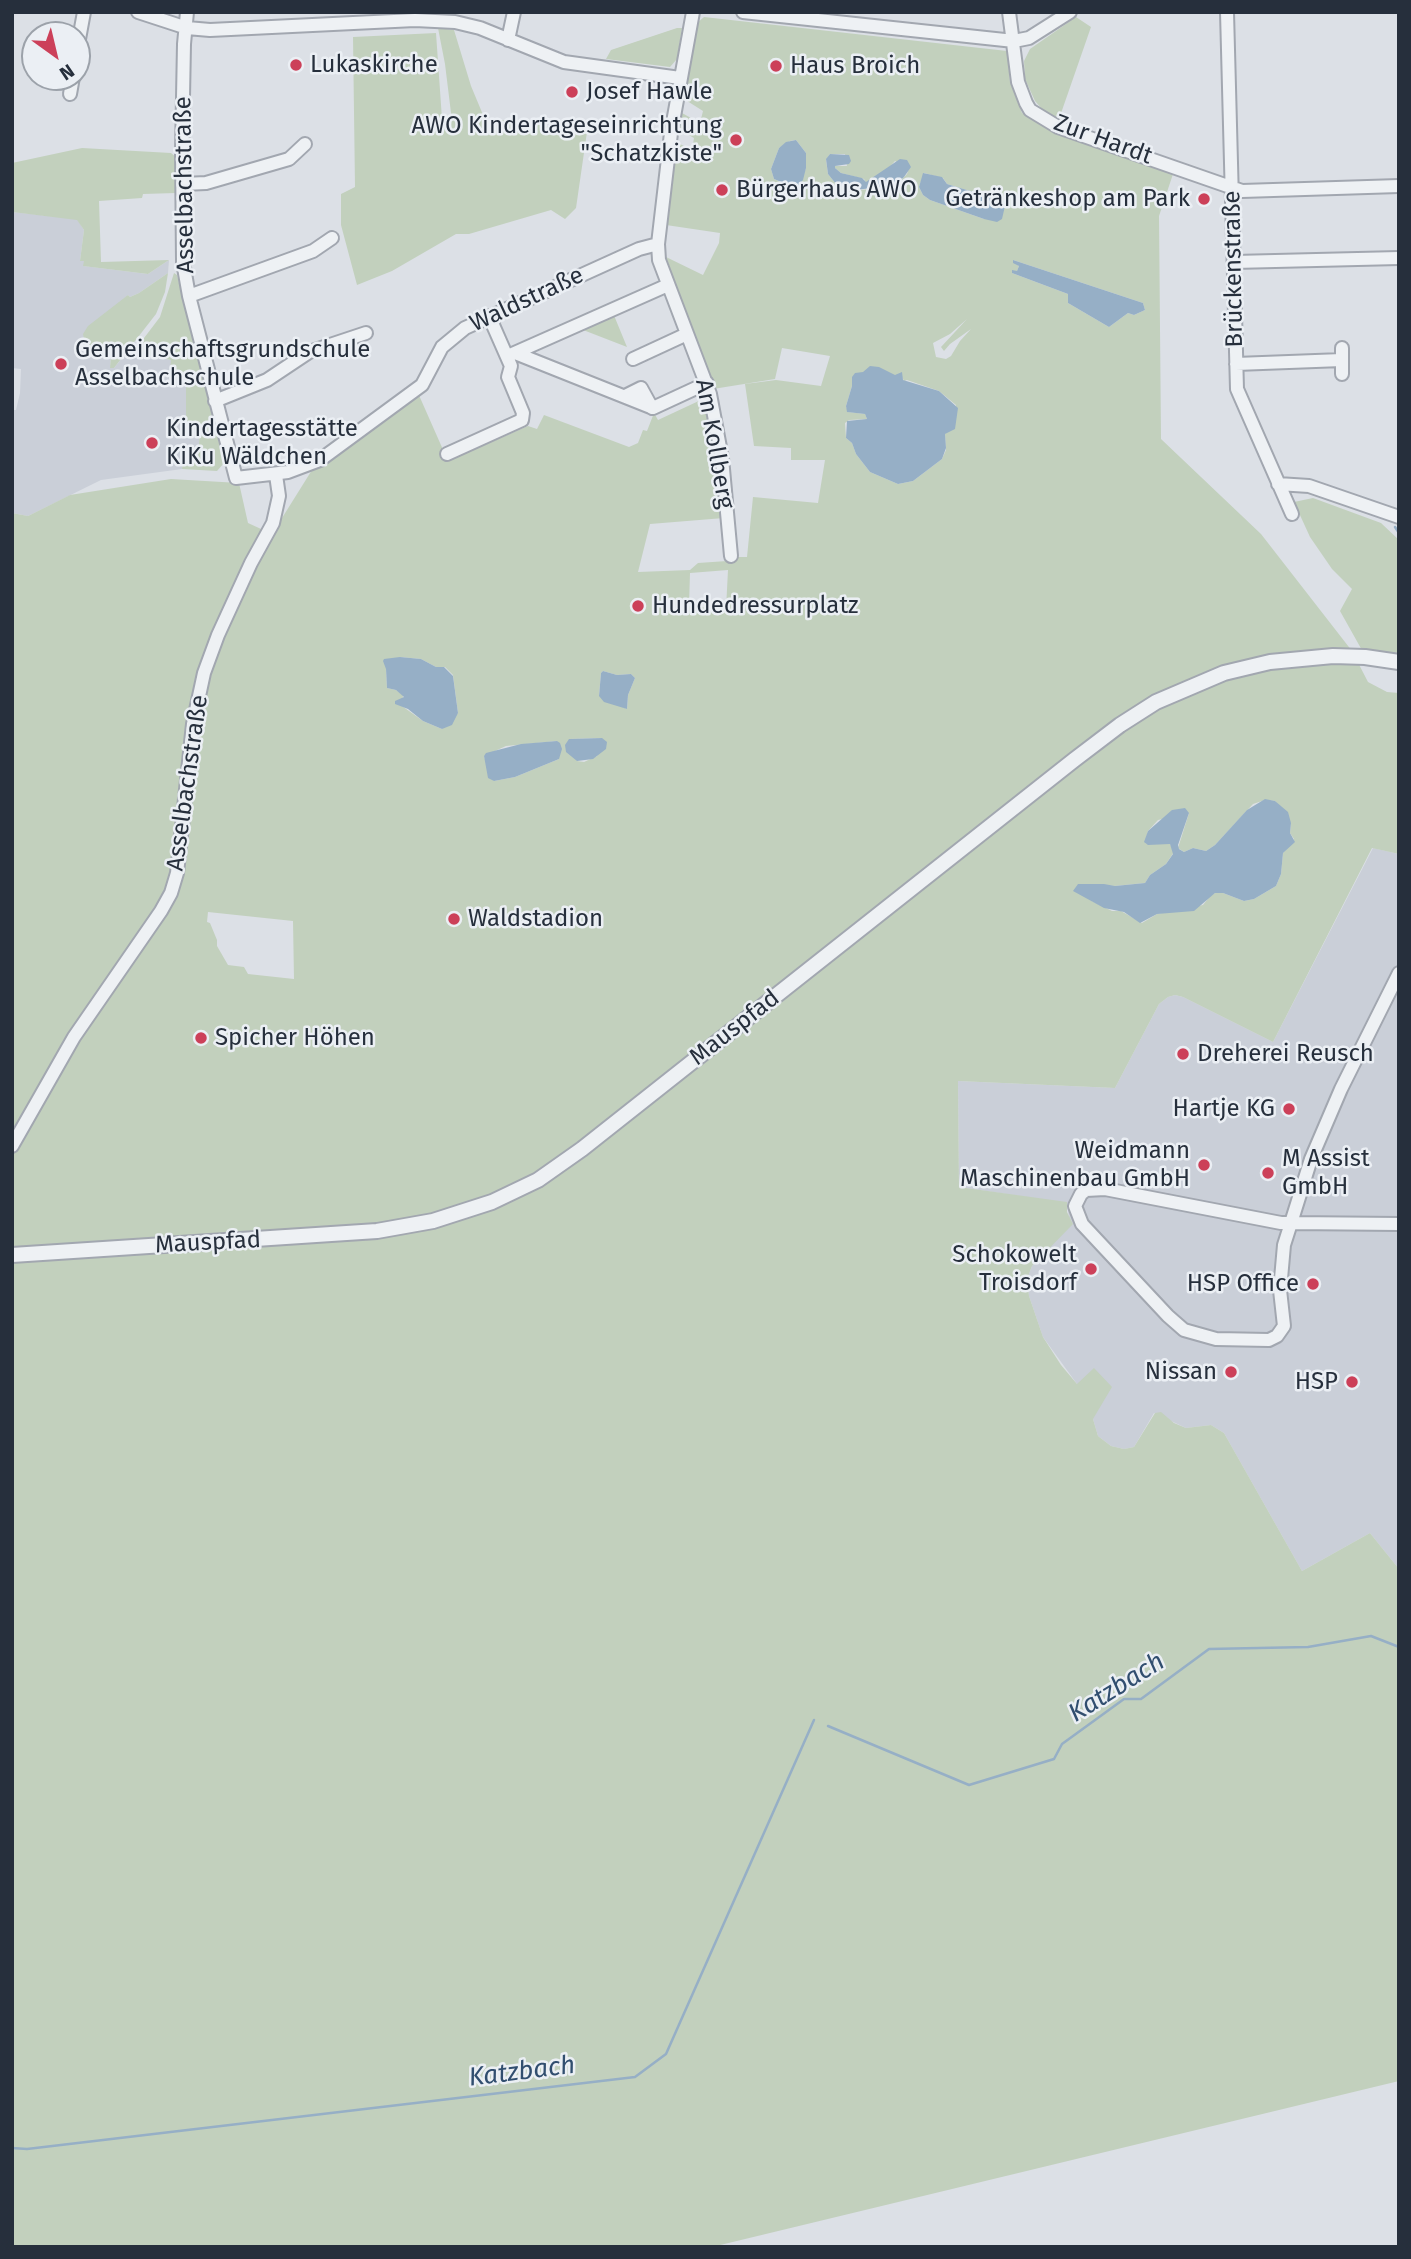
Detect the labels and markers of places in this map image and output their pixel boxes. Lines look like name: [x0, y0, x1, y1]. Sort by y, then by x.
place label: Lukaskirche: [310, 51, 438, 79]
place label: Haus Broich: [790, 52, 920, 80]
marker: Lukaskirche: [288, 57, 304, 73]
marker: Haus Broich: [768, 58, 784, 74]
place label: Josef Hawle: [586, 78, 712, 106]
marker: Josef Hawle: [564, 84, 580, 100]
place label: AWO Kindertageseinrichtung "Schatzkiste": [411, 112, 722, 168]
marker: AWO Kindertageseinrichtung "Schatzkiste": [728, 132, 744, 148]
place label: Bürgerhaus AWO: [736, 176, 917, 204]
marker: Bürgerhaus AWO: [714, 182, 730, 198]
place label: Getränkeshop am Park: [945, 185, 1190, 213]
marker: Getränkeshop am Park: [1196, 191, 1212, 207]
place label: Gemeinschaftsgrundschule Asselbachschule: [75, 336, 370, 392]
marker: Gemeinschaftsgrundschule Asselbachschule: [53, 356, 69, 372]
place label: Kindertagesstätte KiKu Wäldchen: [166, 415, 358, 471]
marker: Kindertagesstätte KiKu Wäldchen: [144, 435, 160, 451]
place label: Hundedressurplatz: [652, 592, 859, 620]
marker: Hundedressurplatz: [630, 598, 646, 614]
place label: Waldstadion: [468, 905, 603, 933]
marker: Waldstadion: [446, 911, 462, 927]
place label: Spicher Höhen: [215, 1024, 375, 1052]
marker: Spicher Höhen: [193, 1030, 209, 1046]
place label: Dreherei Reusch: [1197, 1040, 1374, 1068]
marker: Dreherei Reusch: [1175, 1046, 1191, 1062]
place label: Hartje KG: [1173, 1095, 1275, 1123]
marker: Hartje KG: [1281, 1101, 1297, 1117]
place label: Weidmann Maschinenbau GmbH: [960, 1137, 1190, 1193]
place label: M Assist GmbH: [1282, 1145, 1370, 1201]
marker: Weidmann Maschinenbau GmbH: [1196, 1157, 1212, 1173]
marker: M Assist GmbH: [1260, 1165, 1276, 1181]
place label: Schokowelt Troisdorf: [952, 1241, 1077, 1297]
marker: Schokowelt Troisdorf: [1083, 1261, 1099, 1277]
place label: HSP Office: [1187, 1270, 1299, 1298]
marker: HSP Office: [1305, 1276, 1321, 1292]
place label: Nissan: [1145, 1358, 1217, 1386]
marker: Nissan: [1223, 1364, 1239, 1380]
place label: HSP: [1295, 1368, 1338, 1396]
marker: HSP: [1344, 1374, 1360, 1390]

